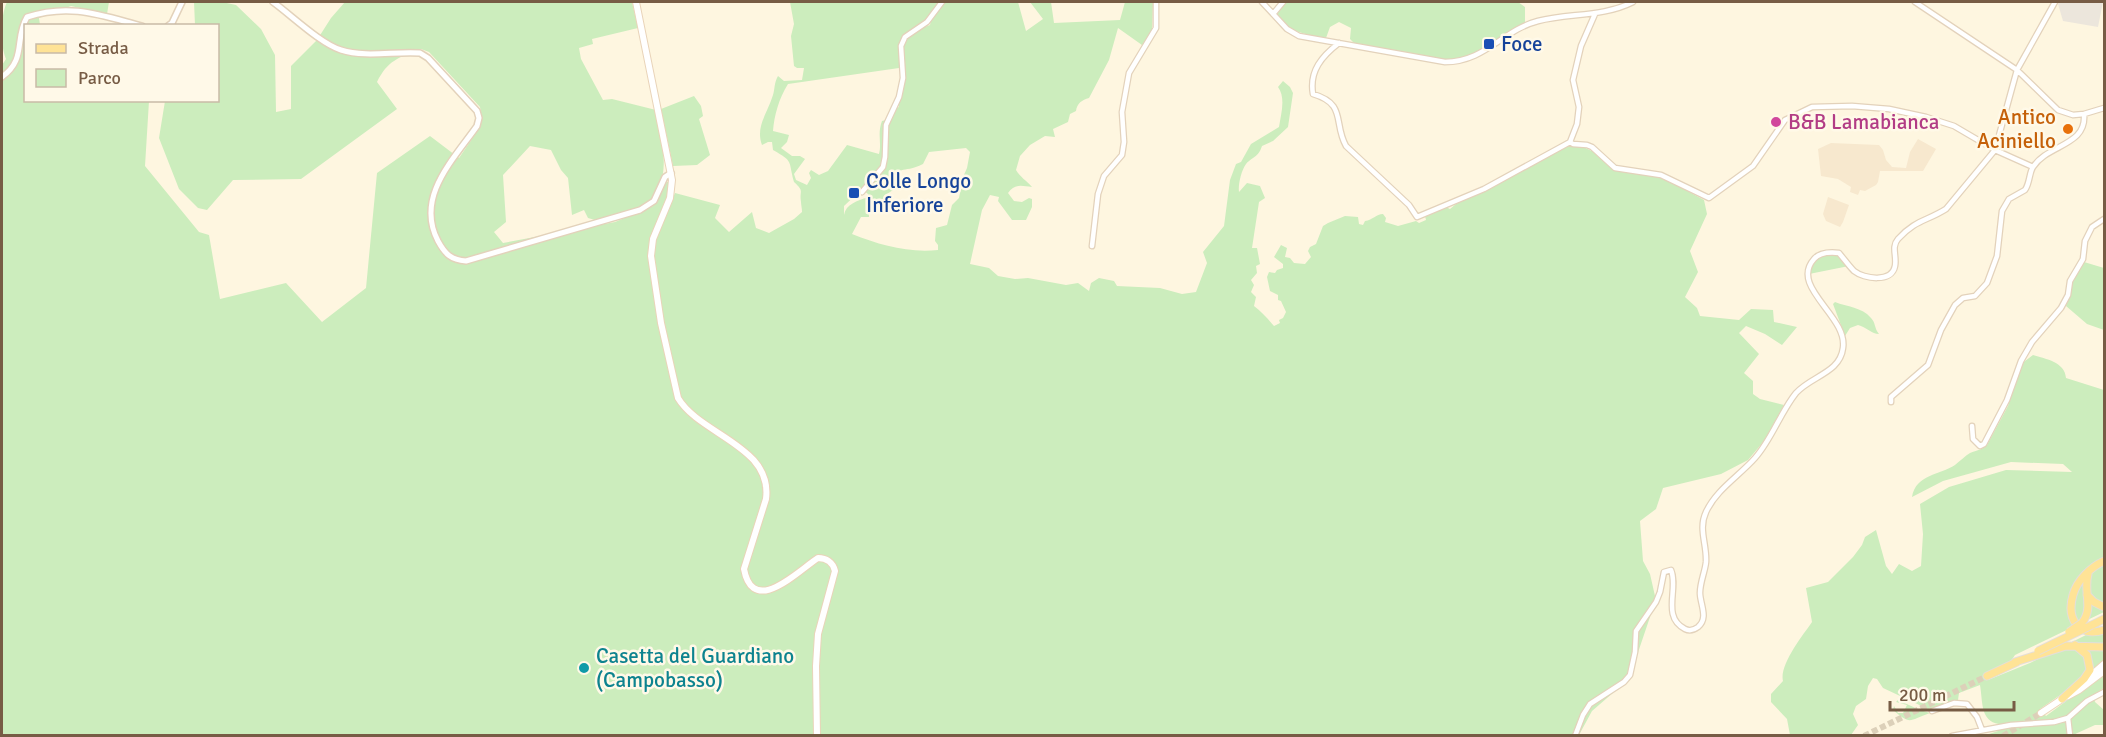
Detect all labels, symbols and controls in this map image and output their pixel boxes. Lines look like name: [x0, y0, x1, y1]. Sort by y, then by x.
legend: [24, 24, 219, 102]
place label: Foce: [1501, 31, 1543, 57]
text: Strada: [78, 37, 129, 59]
marker: Foce: [1482, 37, 1496, 51]
text: Parco: [78, 67, 121, 89]
place label: Antico Aciniello: [1977, 104, 2056, 154]
place label: B&B Lamabianca: [1788, 109, 1939, 135]
marker: B&B Lamabianca: [1769, 115, 1783, 129]
marker: Antico Aciniello: [2061, 122, 2075, 136]
place label: Colle Longo Inferiore: [866, 168, 971, 218]
marker: Colle Longo Inferiore: [847, 186, 861, 200]
place label: Casetta del Guardiano (Campobasso): [596, 643, 794, 693]
marker: Casetta del Guardiano (Campobasso): [577, 661, 591, 675]
scale bar: [1890, 674, 2014, 712]
text: 200 m: [1899, 684, 1946, 706]

